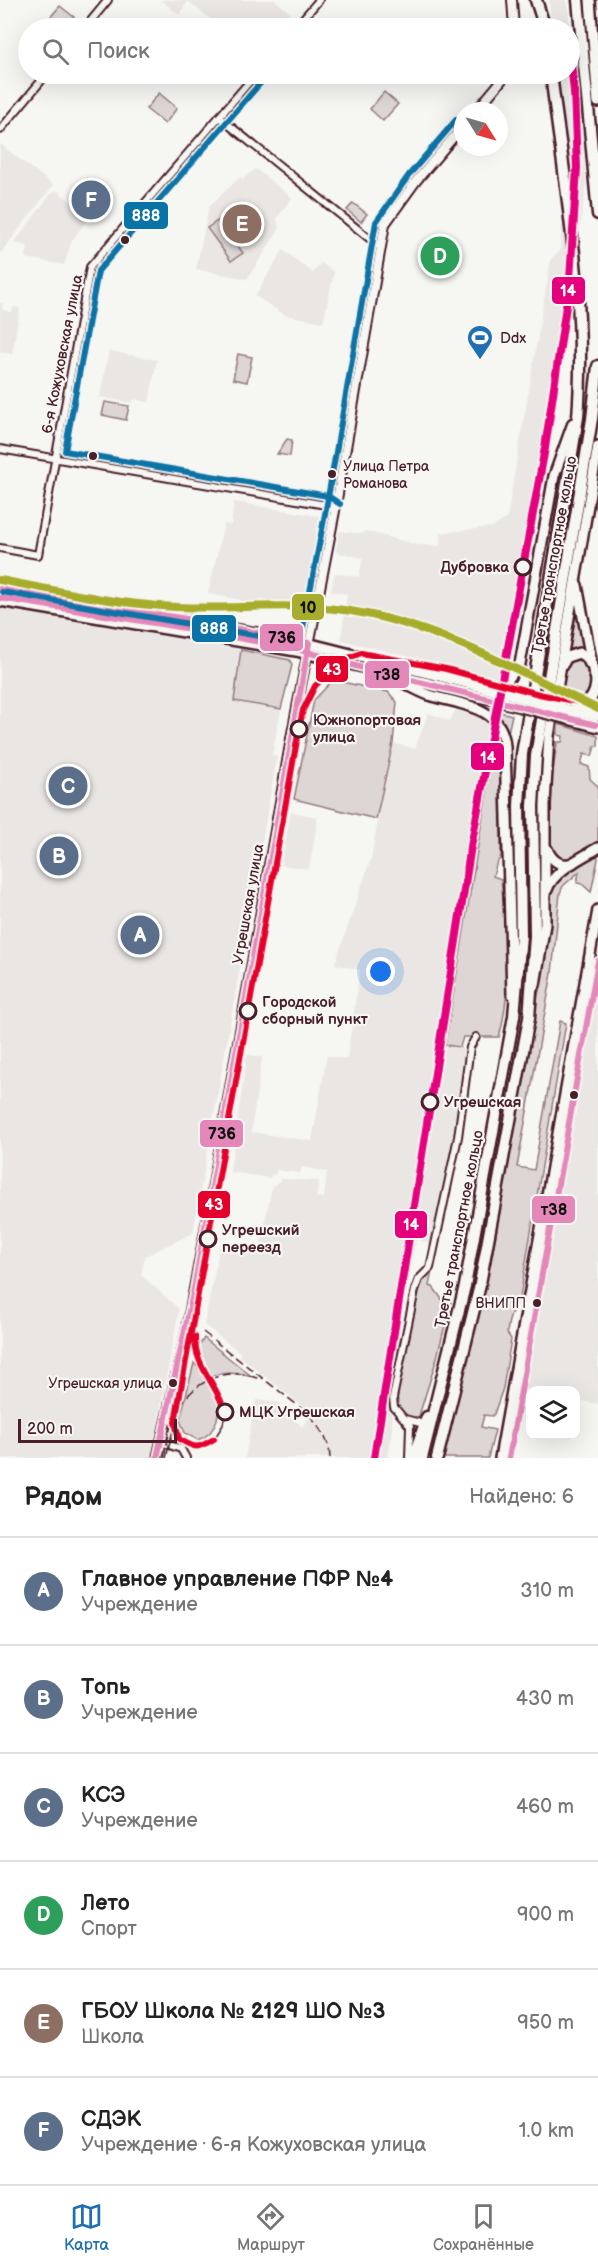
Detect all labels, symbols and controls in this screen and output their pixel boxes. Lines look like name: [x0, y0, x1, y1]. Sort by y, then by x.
search box: [18, 18, 580, 84]
icon: search: [39, 35, 72, 68]
text: Поиск: [87, 38, 150, 65]
north arrow: [454, 102, 508, 156]
pin: F: [72, 178, 110, 222]
line badge: 888: [123, 201, 169, 230]
pin: E: [222, 202, 262, 246]
text: 888: [132, 207, 160, 226]
unlabelled marker: [119, 234, 131, 246]
pin: D: [420, 234, 460, 278]
street label: 6-я Кожуховская улица: [38, 273, 87, 435]
line badge: 14: [551, 276, 586, 305]
text: 14: [560, 282, 577, 301]
sports icon: Ddx: [465, 323, 495, 361]
place label: Ddx: [500, 329, 526, 348]
unlabelled marker: [87, 450, 99, 462]
street label: Третье транспортное кольцо: [528, 454, 581, 656]
place label: Улица Петра Романова: [343, 458, 430, 492]
marker: Улица Петра Романова: [326, 468, 338, 480]
place label: Дубровка: [440, 558, 509, 577]
marker: Дубровка: [514, 558, 532, 576]
line badge: 10: [291, 593, 325, 621]
text: 10: [300, 599, 316, 618]
line badge: 888: [191, 614, 237, 643]
text: 888: [200, 620, 228, 639]
line badge: 736: [259, 623, 304, 652]
text: 736: [268, 629, 296, 648]
line badge: 43: [315, 655, 349, 683]
line badge: т38: [364, 660, 410, 689]
text: 43: [323, 661, 341, 680]
text: т38: [374, 666, 400, 685]
place label: Южнопортовая улица: [313, 711, 421, 747]
marker: Южнопортовая улица: [290, 720, 308, 738]
line badge: 14: [470, 742, 505, 771]
text: 14: [480, 749, 497, 768]
pin: C: [48, 764, 88, 808]
pin: B: [40, 834, 78, 878]
street label: Угрешская улица: [229, 842, 268, 966]
pin: A: [120, 912, 160, 958]
your location: [366, 957, 395, 986]
place label: Городской сборный пункт: [262, 993, 369, 1029]
marker: Городской сборный пункт: [239, 1002, 257, 1020]
unlabelled marker: [568, 1089, 580, 1101]
marker: Угрешская: [421, 1093, 439, 1111]
place label: Угрешская: [444, 1093, 521, 1112]
line badge: 736: [199, 1119, 244, 1148]
text: 736: [208, 1125, 236, 1144]
street label: Третье транспортное кольцо: [431, 1129, 488, 1330]
line badge: 43: [197, 1190, 231, 1219]
line badge: т38: [531, 1195, 576, 1224]
text: 43: [205, 1196, 223, 1215]
text: т38: [541, 1201, 567, 1220]
line badge: 14: [394, 1210, 428, 1239]
text: 14: [403, 1216, 420, 1235]
place label: Угрешский переезд: [222, 1221, 299, 1257]
marker: Угрешский переезд: [199, 1230, 217, 1248]
place label: ВНИПП: [475, 1295, 526, 1312]
marker: ВНИПП: [531, 1297, 543, 1309]
place label: Угрешская улица: [48, 1375, 163, 1392]
marker: Угрешская улица: [167, 1377, 179, 1389]
map controls: [526, 1386, 580, 1440]
button: layers: [526, 1386, 580, 1440]
marker: МЦК Угрешская: [216, 1403, 234, 1421]
place label: МЦК Угрешская: [239, 1403, 355, 1422]
scale bar: [18, 1416, 177, 1444]
text: 200 m: [27, 1420, 73, 1439]
text: Рядом: [24, 1482, 102, 1513]
text: Найдено: 6: [469, 1485, 574, 1509]
text: Главное управление ПФР №4: [81, 1566, 393, 1593]
text: A: [37, 1579, 50, 1603]
text: 310 m: [520, 1579, 574, 1603]
text: Учреждение: [81, 1593, 198, 1617]
text: Топь: [81, 1674, 130, 1701]
text: B: [36, 1687, 51, 1711]
text: 430 m: [516, 1687, 574, 1711]
text: Учреждение: [81, 1701, 198, 1725]
text: КСЭ: [81, 1782, 125, 1809]
text: C: [36, 1795, 51, 1819]
text: 460 m: [516, 1795, 574, 1819]
text: Учреждение: [81, 1809, 198, 1833]
text: Лето: [81, 1890, 130, 1917]
text: D: [37, 1903, 50, 1927]
text: 900 m: [517, 1903, 574, 1927]
text: Спорт: [81, 1917, 137, 1941]
text: ГБОУ Школа № 2129 ШО №3: [81, 1998, 385, 2025]
text: E: [37, 2011, 50, 2035]
text: 950 m: [517, 2011, 574, 2035]
text: Школа: [81, 2025, 144, 2049]
text: СДЭК: [81, 2106, 141, 2133]
text: F: [37, 2119, 50, 2143]
text: 1.0 km: [519, 2119, 574, 2143]
text: Учреждение · 6-я Кожуховская улица: [81, 2133, 426, 2157]
tab: Карта: [64, 2200, 109, 2255]
tab: Маршрут: [237, 2200, 305, 2255]
tab: Сохранённые: [433, 2200, 534, 2255]

